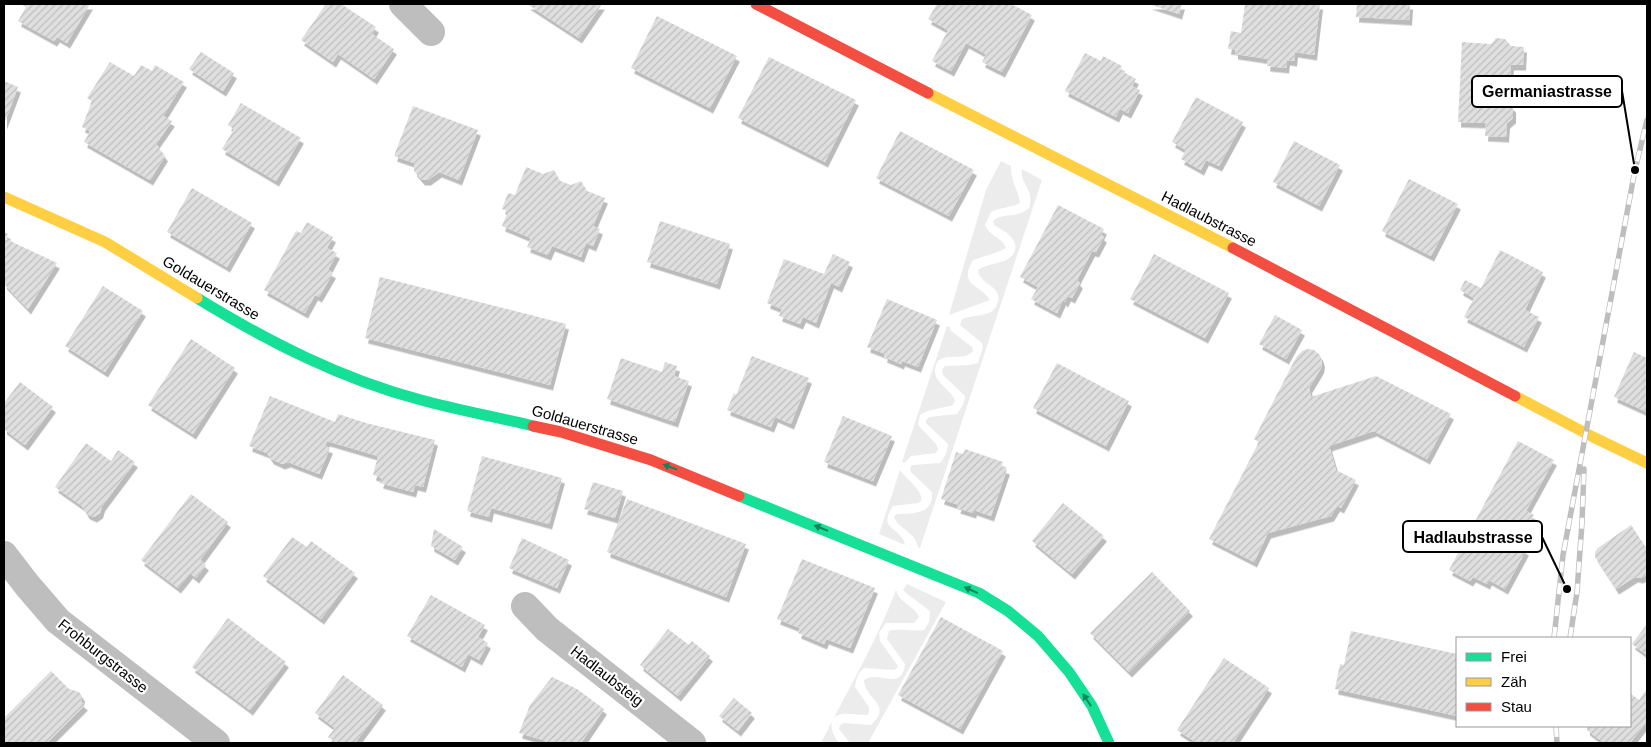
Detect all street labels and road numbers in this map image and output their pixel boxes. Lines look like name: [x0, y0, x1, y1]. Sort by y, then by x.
street label: Hadlaubstrasse: [1159, 187, 1260, 250]
street label: Goldauerstrasse: [160, 252, 263, 323]
street label: Goldauerstrasse: [530, 401, 640, 448]
street label: Frohburgstrasse: [55, 615, 152, 696]
street label: Hadlaubsteig: [568, 642, 647, 709]

